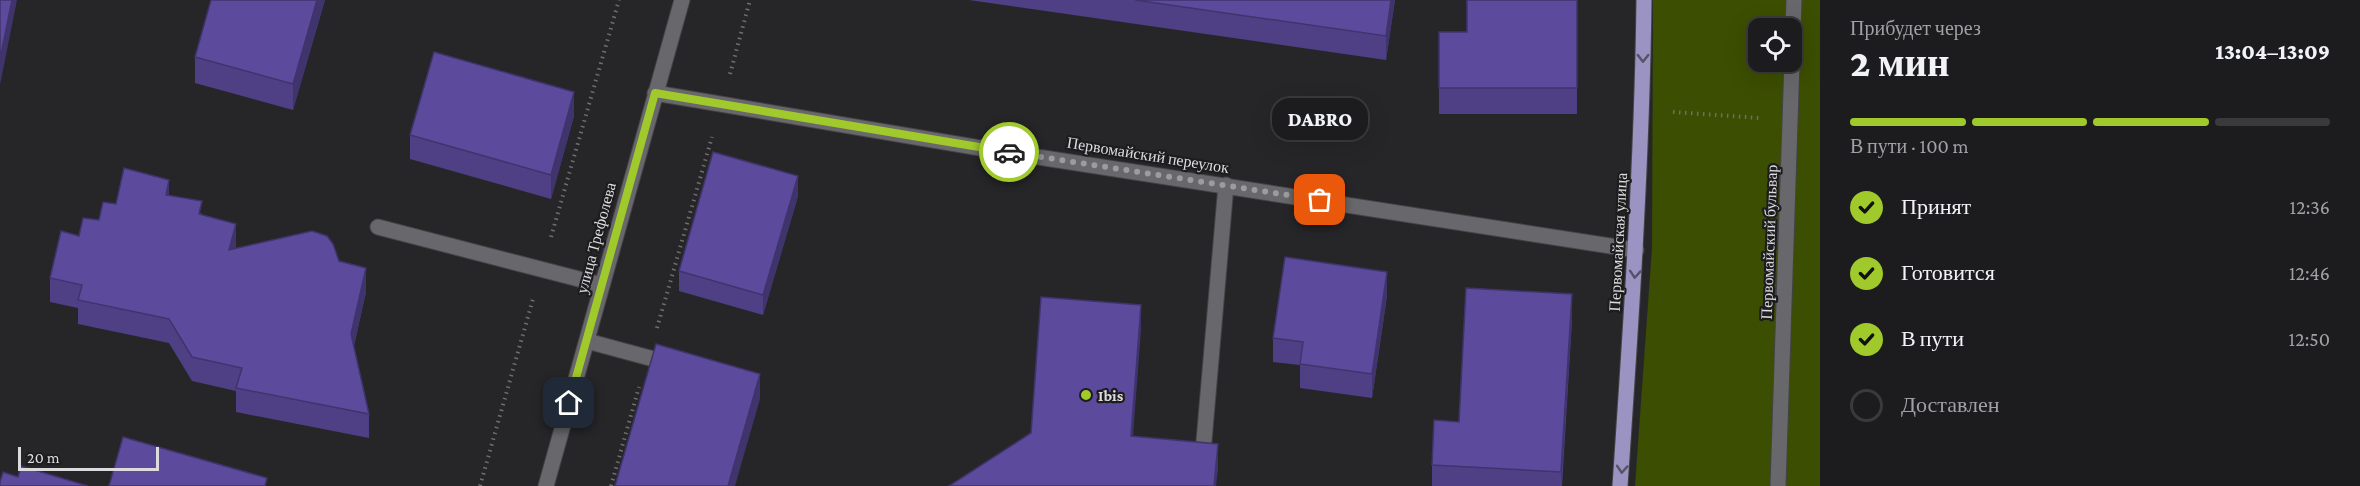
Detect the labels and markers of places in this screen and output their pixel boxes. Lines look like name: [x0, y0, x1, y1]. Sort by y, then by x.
callout: DABRO: [1272, 98, 1368, 140]
pin: [1294, 174, 1345, 225]
pin: [543, 377, 594, 428]
place label: Ibis: [1098, 387, 1124, 404]
marker: Ibis: [1079, 388, 1093, 402]

